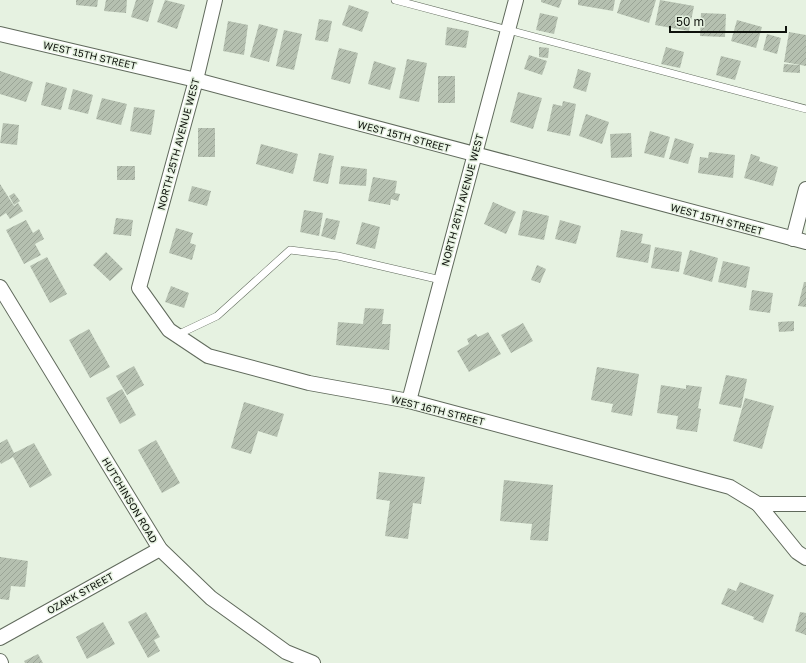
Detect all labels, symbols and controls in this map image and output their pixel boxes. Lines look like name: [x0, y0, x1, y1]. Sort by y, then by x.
scale bar: [670, 8, 786, 34]
text: 50 m: [676, 14, 704, 29]
street label: WEST 15TH STREET: [42, 38, 138, 72]
street label: NORTH 25TH AVENUE WEST: [155, 77, 201, 211]
street label: WEST 15TH STREET: [356, 118, 452, 154]
street label: NORTH 26TH AVENUE WEST: [439, 133, 485, 267]
street label: WEST 15TH STREET: [669, 201, 765, 237]
street label: WEST 16TH STREET: [390, 393, 486, 427]
street label: HUTCHINSON ROAD: [100, 455, 160, 545]
street label: OZARK STREET: [45, 570, 115, 616]

